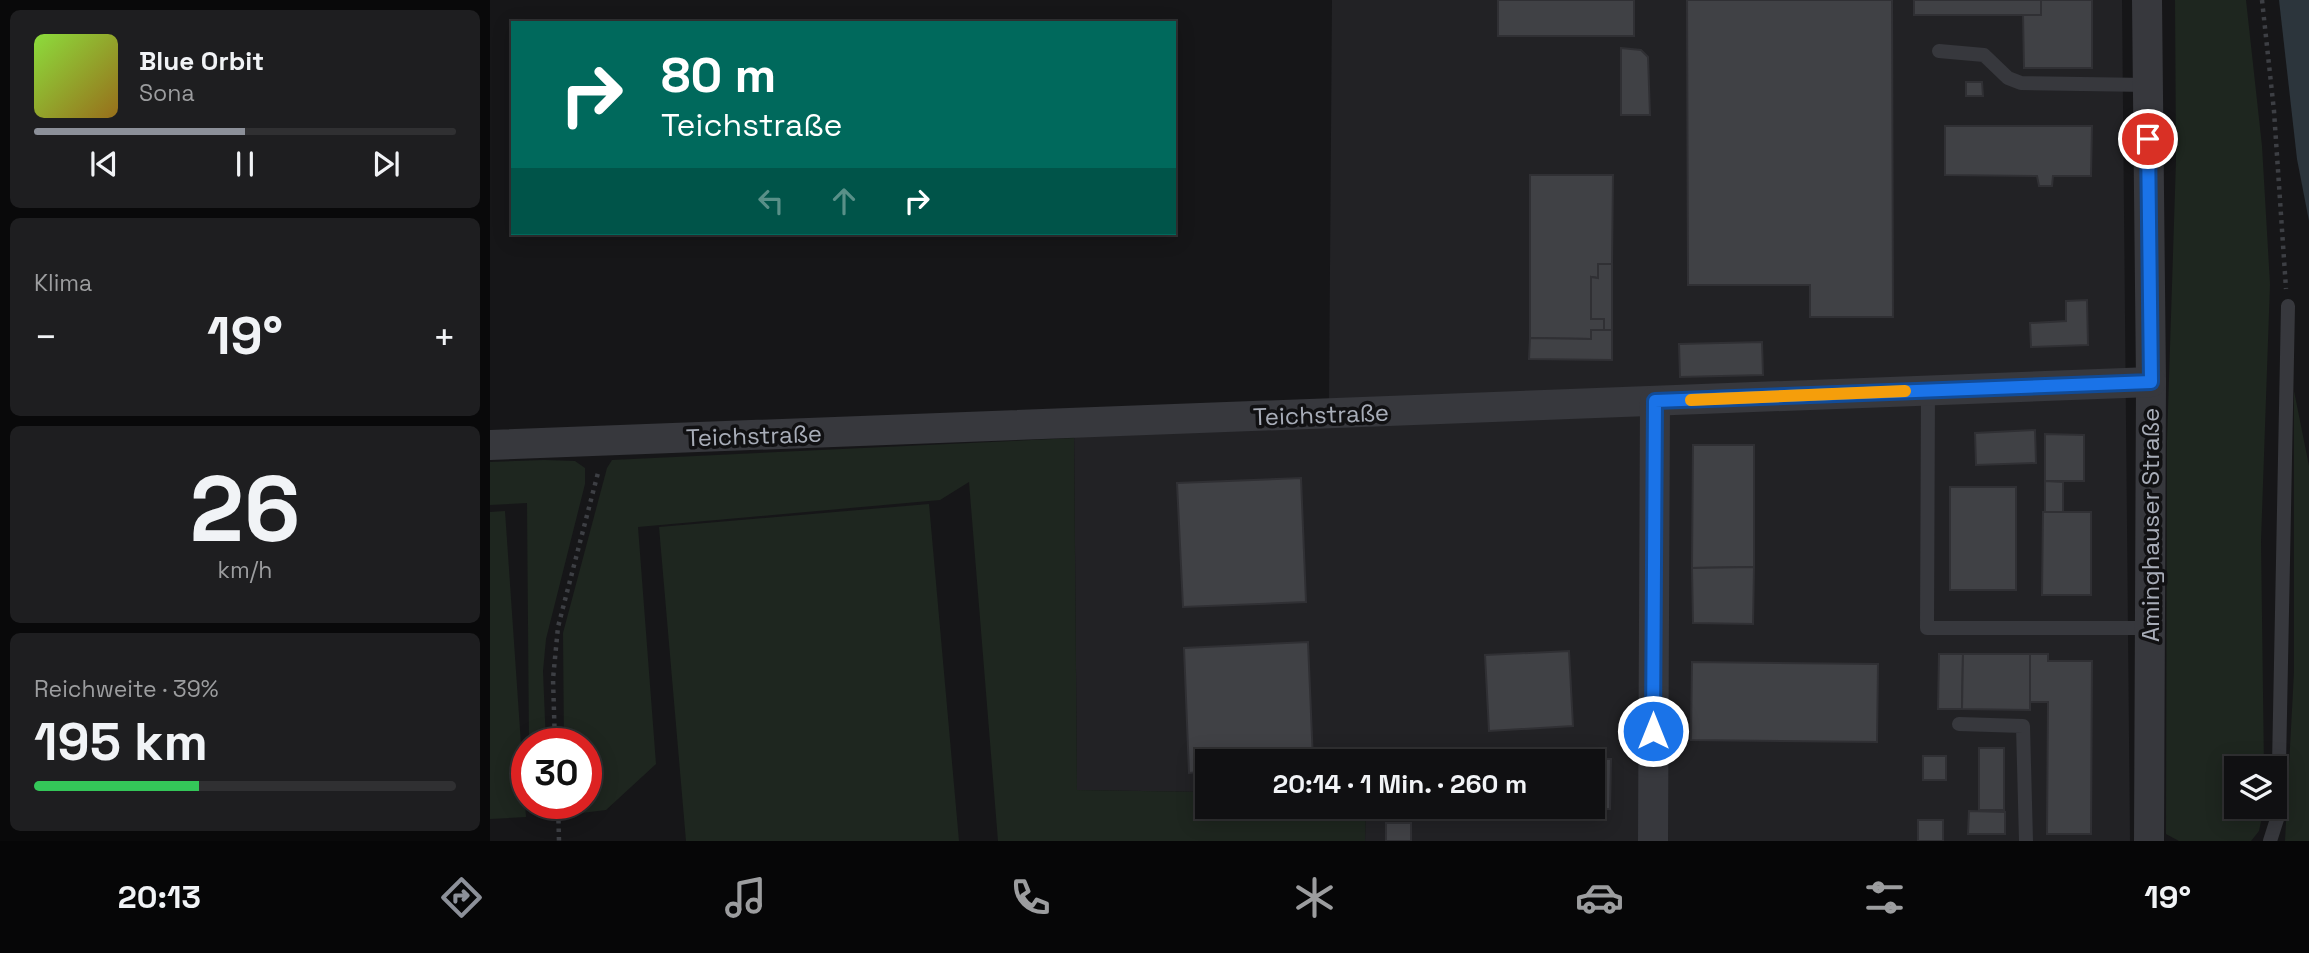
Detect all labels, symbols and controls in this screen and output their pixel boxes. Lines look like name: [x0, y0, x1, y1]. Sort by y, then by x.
text: Blue Orbit: [139, 44, 264, 78]
text: 80 m: [661, 44, 776, 106]
icon: right: [546, 49, 637, 140]
text: Sona: [139, 78, 195, 108]
text: Teichstraße: [661, 105, 842, 145]
pin: [2118, 109, 2178, 169]
icon: arrive: [2129, 120, 2167, 158]
icon: previous: [85, 145, 123, 183]
icon: pause: [226, 145, 264, 183]
icon: next: [367, 145, 405, 183]
icon: left: [752, 182, 790, 220]
icon: ahead: [825, 182, 863, 220]
icon: right: [898, 182, 936, 220]
text: Klima: [34, 268, 92, 298]
text: 19°: [207, 303, 283, 369]
text: −: [34, 313, 58, 361]
text: +: [432, 313, 456, 361]
street label: Teichstraße: [1252, 397, 1389, 432]
street label: Aminghauser Straße: [2135, 408, 2166, 642]
street label: Teichstraße: [685, 418, 822, 453]
text: 26: [190, 451, 300, 568]
text: km/h: [218, 555, 272, 585]
text: Reichweite · 39%: [34, 674, 219, 704]
position arrow: [1616, 694, 1690, 768]
text: 195 km: [34, 709, 208, 775]
speed limit sign: 30: [511, 728, 602, 819]
map controls: [2224, 756, 2287, 819]
button: layers: [2224, 756, 2287, 819]
text: 20:14 · 1 Min. · 260 m: [1273, 767, 1527, 801]
icon: directions: [437, 873, 486, 922]
icon: music: [721, 873, 770, 922]
icon: phone: [1006, 873, 1055, 922]
icon: climate: [1290, 873, 1339, 922]
icon: car: [1575, 873, 1624, 922]
icon: filters: [1860, 873, 1909, 922]
text: 20:13: [118, 877, 201, 917]
text: 19°: [2144, 877, 2191, 917]

